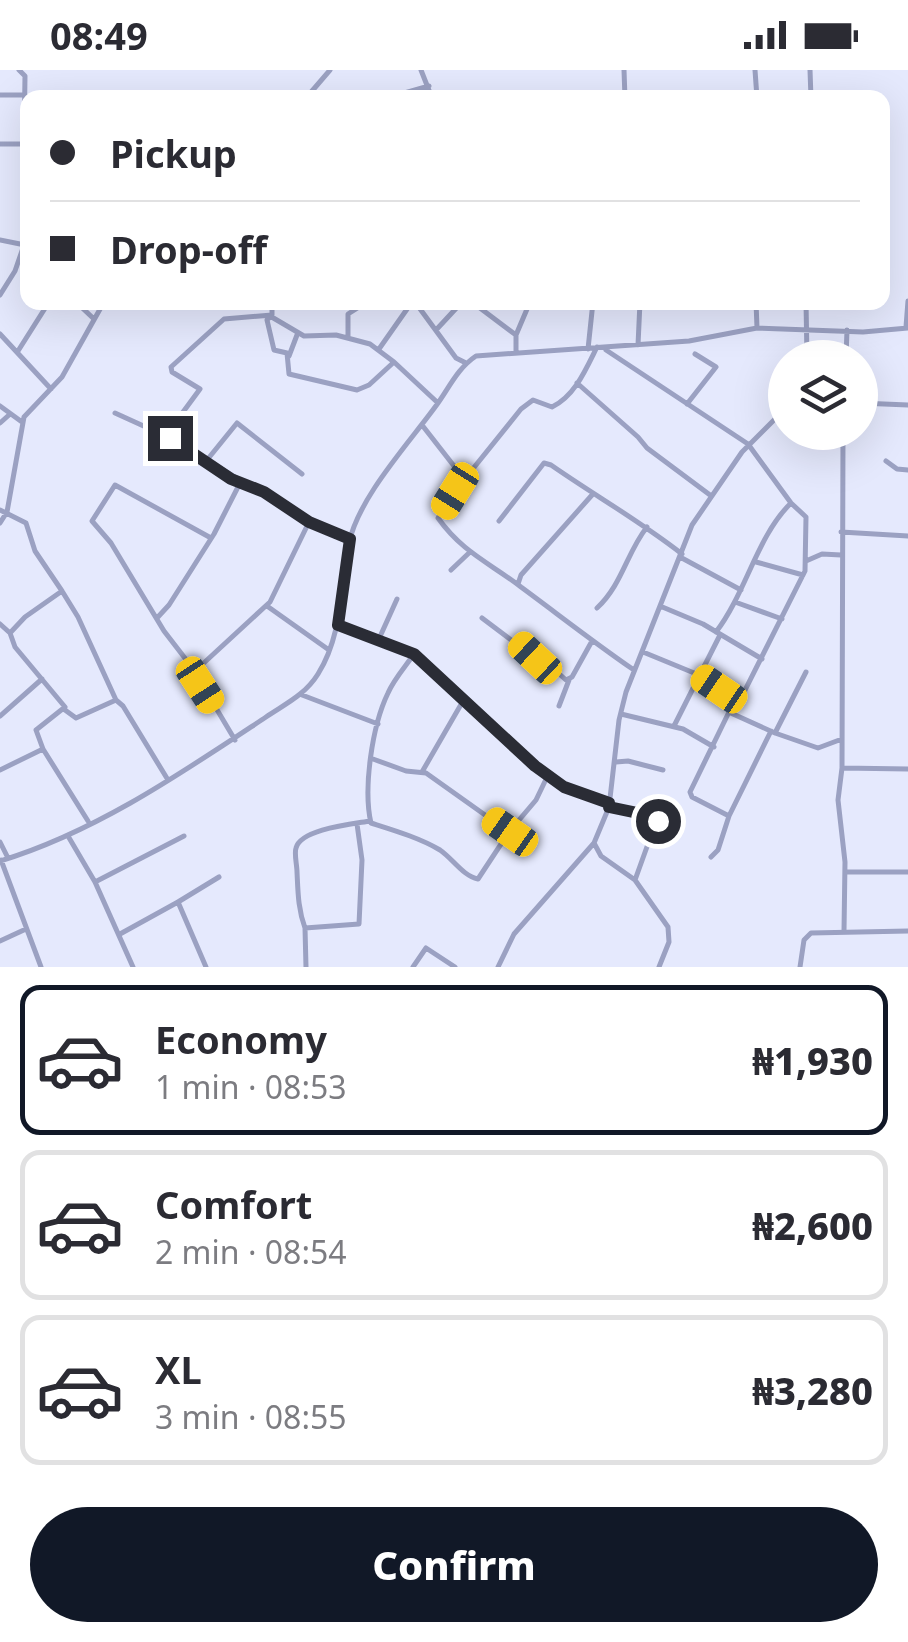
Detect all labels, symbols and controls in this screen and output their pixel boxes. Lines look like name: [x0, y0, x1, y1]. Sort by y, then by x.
text: 08:49: [50, 9, 148, 61]
text: Pickup: [110, 127, 237, 179]
text: Drop-off: [110, 223, 267, 275]
map controls: [768, 340, 878, 450]
button: layers: [768, 340, 878, 450]
route end: [148, 416, 193, 461]
car: [426, 458, 484, 524]
car: [503, 627, 567, 689]
car: [171, 652, 229, 718]
car: [686, 660, 752, 718]
route start: [636, 799, 681, 844]
car: [477, 803, 543, 861]
text: Economy: [155, 1013, 327, 1065]
icon: car: [35, 1015, 125, 1105]
text: ₦1,930: [752, 1034, 873, 1086]
text: 1 min · 08:53: [155, 1065, 347, 1108]
text: Comfort: [155, 1178, 312, 1230]
icon: car: [35, 1180, 125, 1270]
text: ₦2,600: [752, 1199, 873, 1251]
text: 2 min · 08:54: [155, 1230, 347, 1273]
text: XL: [155, 1343, 202, 1395]
icon: car: [35, 1345, 125, 1435]
text: ₦3,280: [752, 1364, 873, 1416]
text: 3 min · 08:55: [155, 1395, 347, 1438]
button: Confirm: [30, 1507, 878, 1622]

